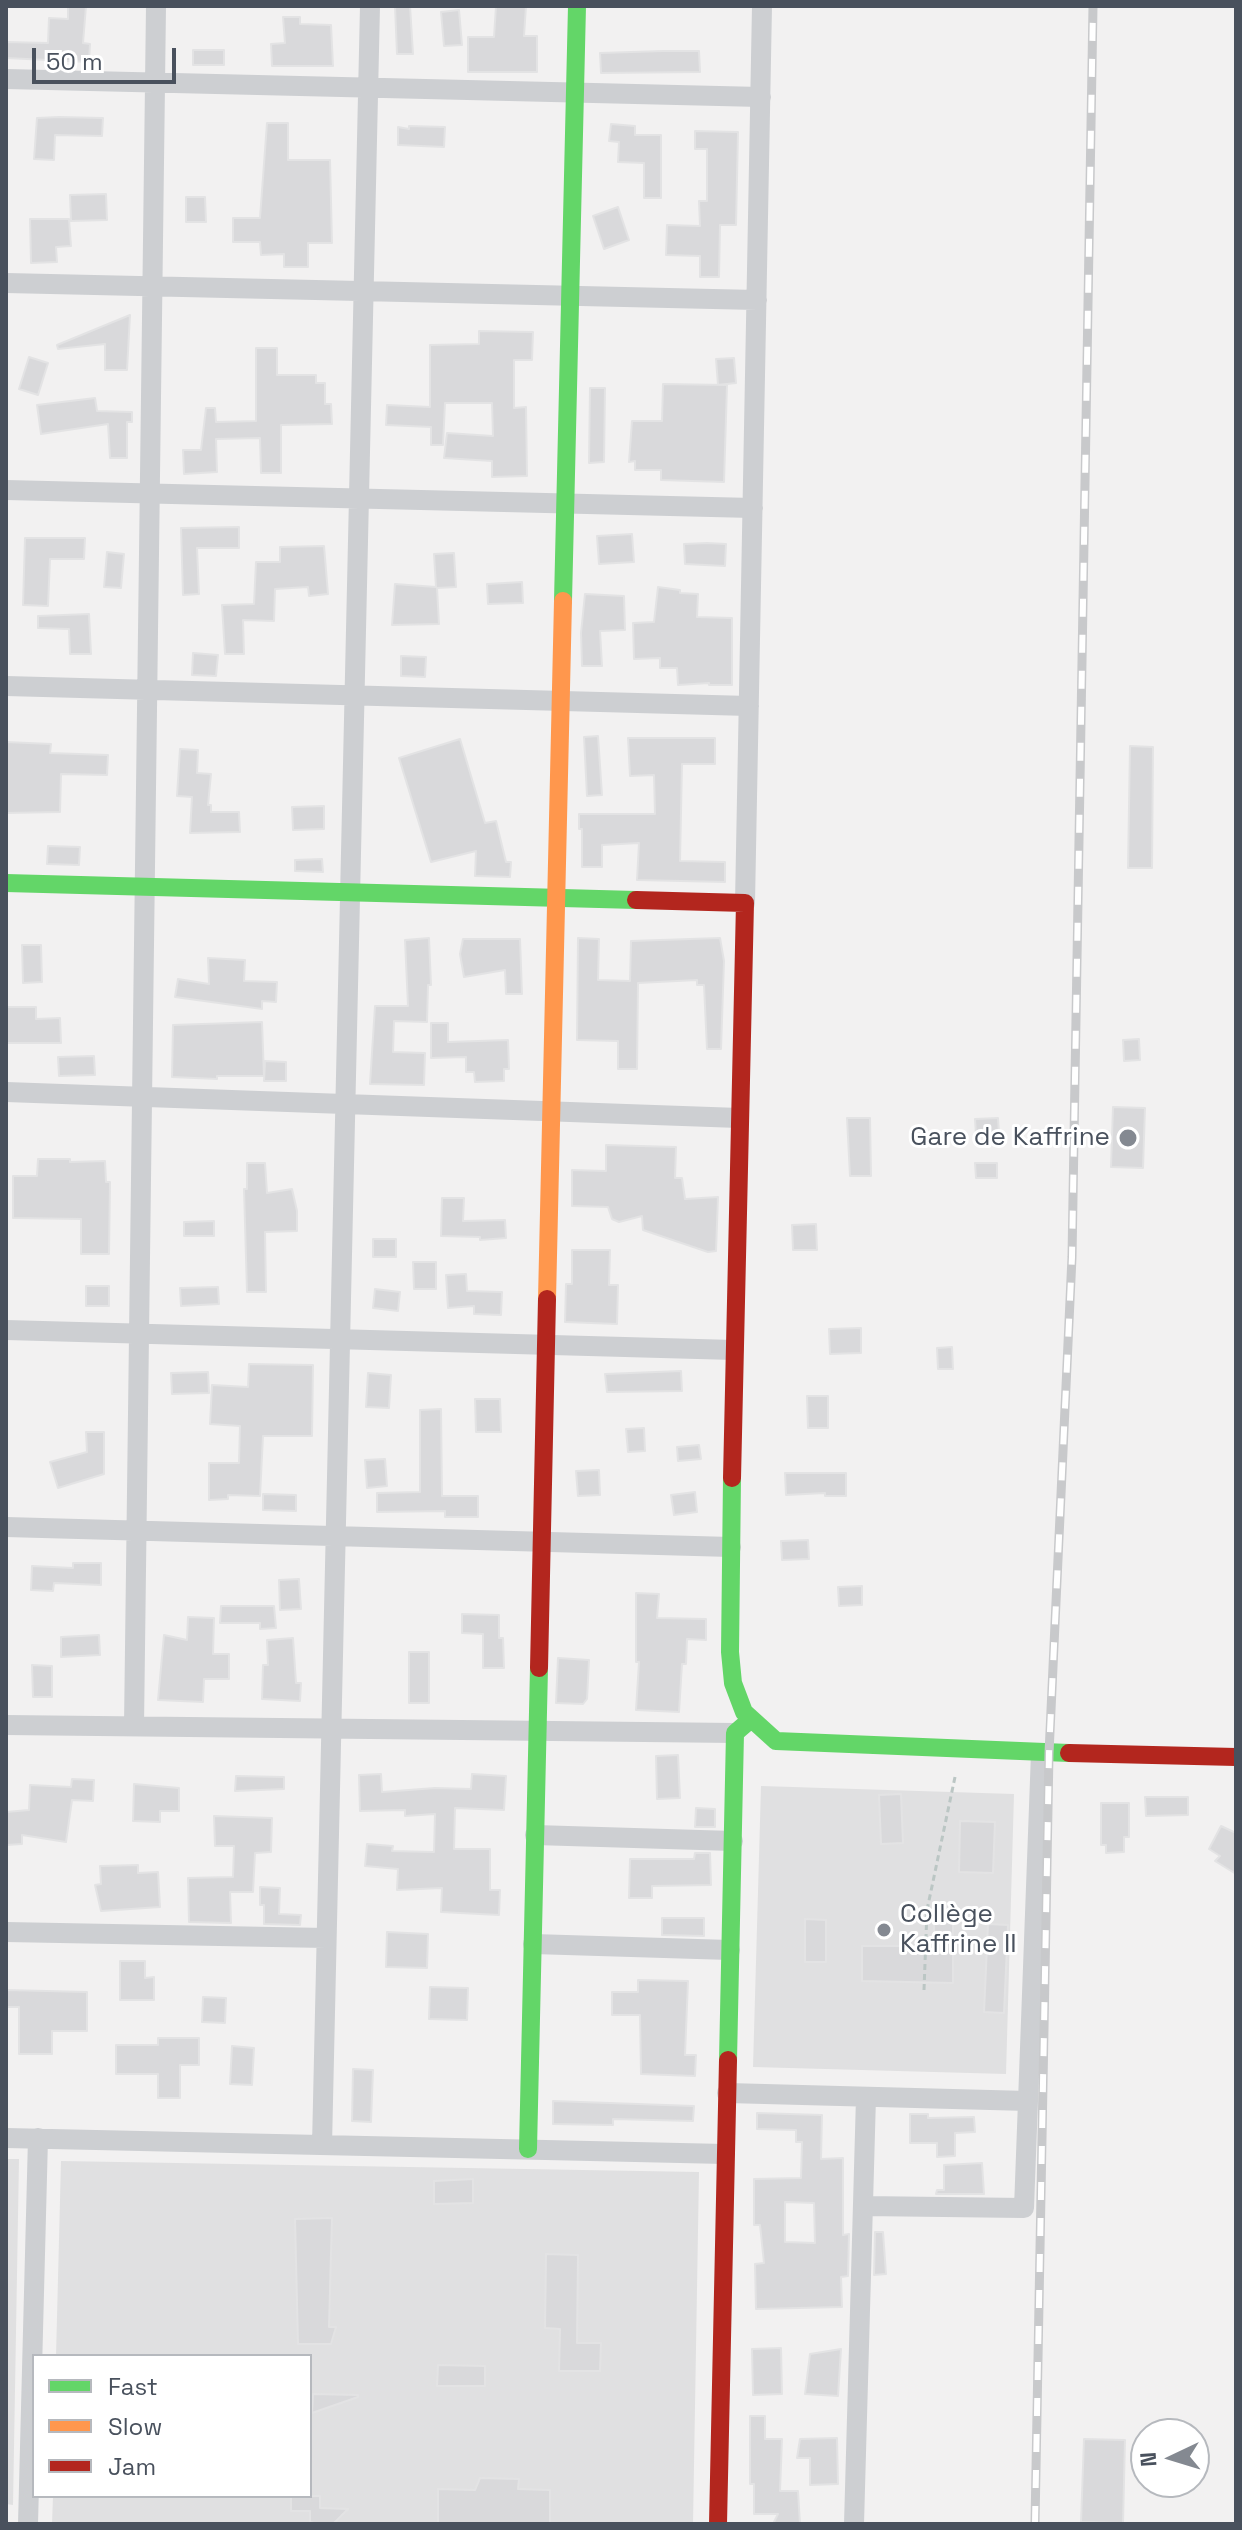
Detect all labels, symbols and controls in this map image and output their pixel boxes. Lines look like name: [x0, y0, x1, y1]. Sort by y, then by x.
scale bar: [36, 32, 180, 82]
text: 50 m: [46, 46, 103, 77]
place label: Gare de Kaffrine: [910, 1122, 1110, 1154]
marker: Gare de Kaffrine: [1117, 1127, 1139, 1149]
place label: Collège Kaffrine II: [900, 1899, 1017, 1960]
marker: Collège Kaffrine II: [875, 1921, 893, 1939]
legend: [32, 2354, 312, 2498]
text: Fast: [108, 2371, 158, 2402]
text: Slow: [108, 2411, 162, 2442]
north arrow: [1130, 2418, 1210, 2498]
text: Jam: [108, 2451, 156, 2482]
text: N: [1134, 2451, 1163, 2468]

